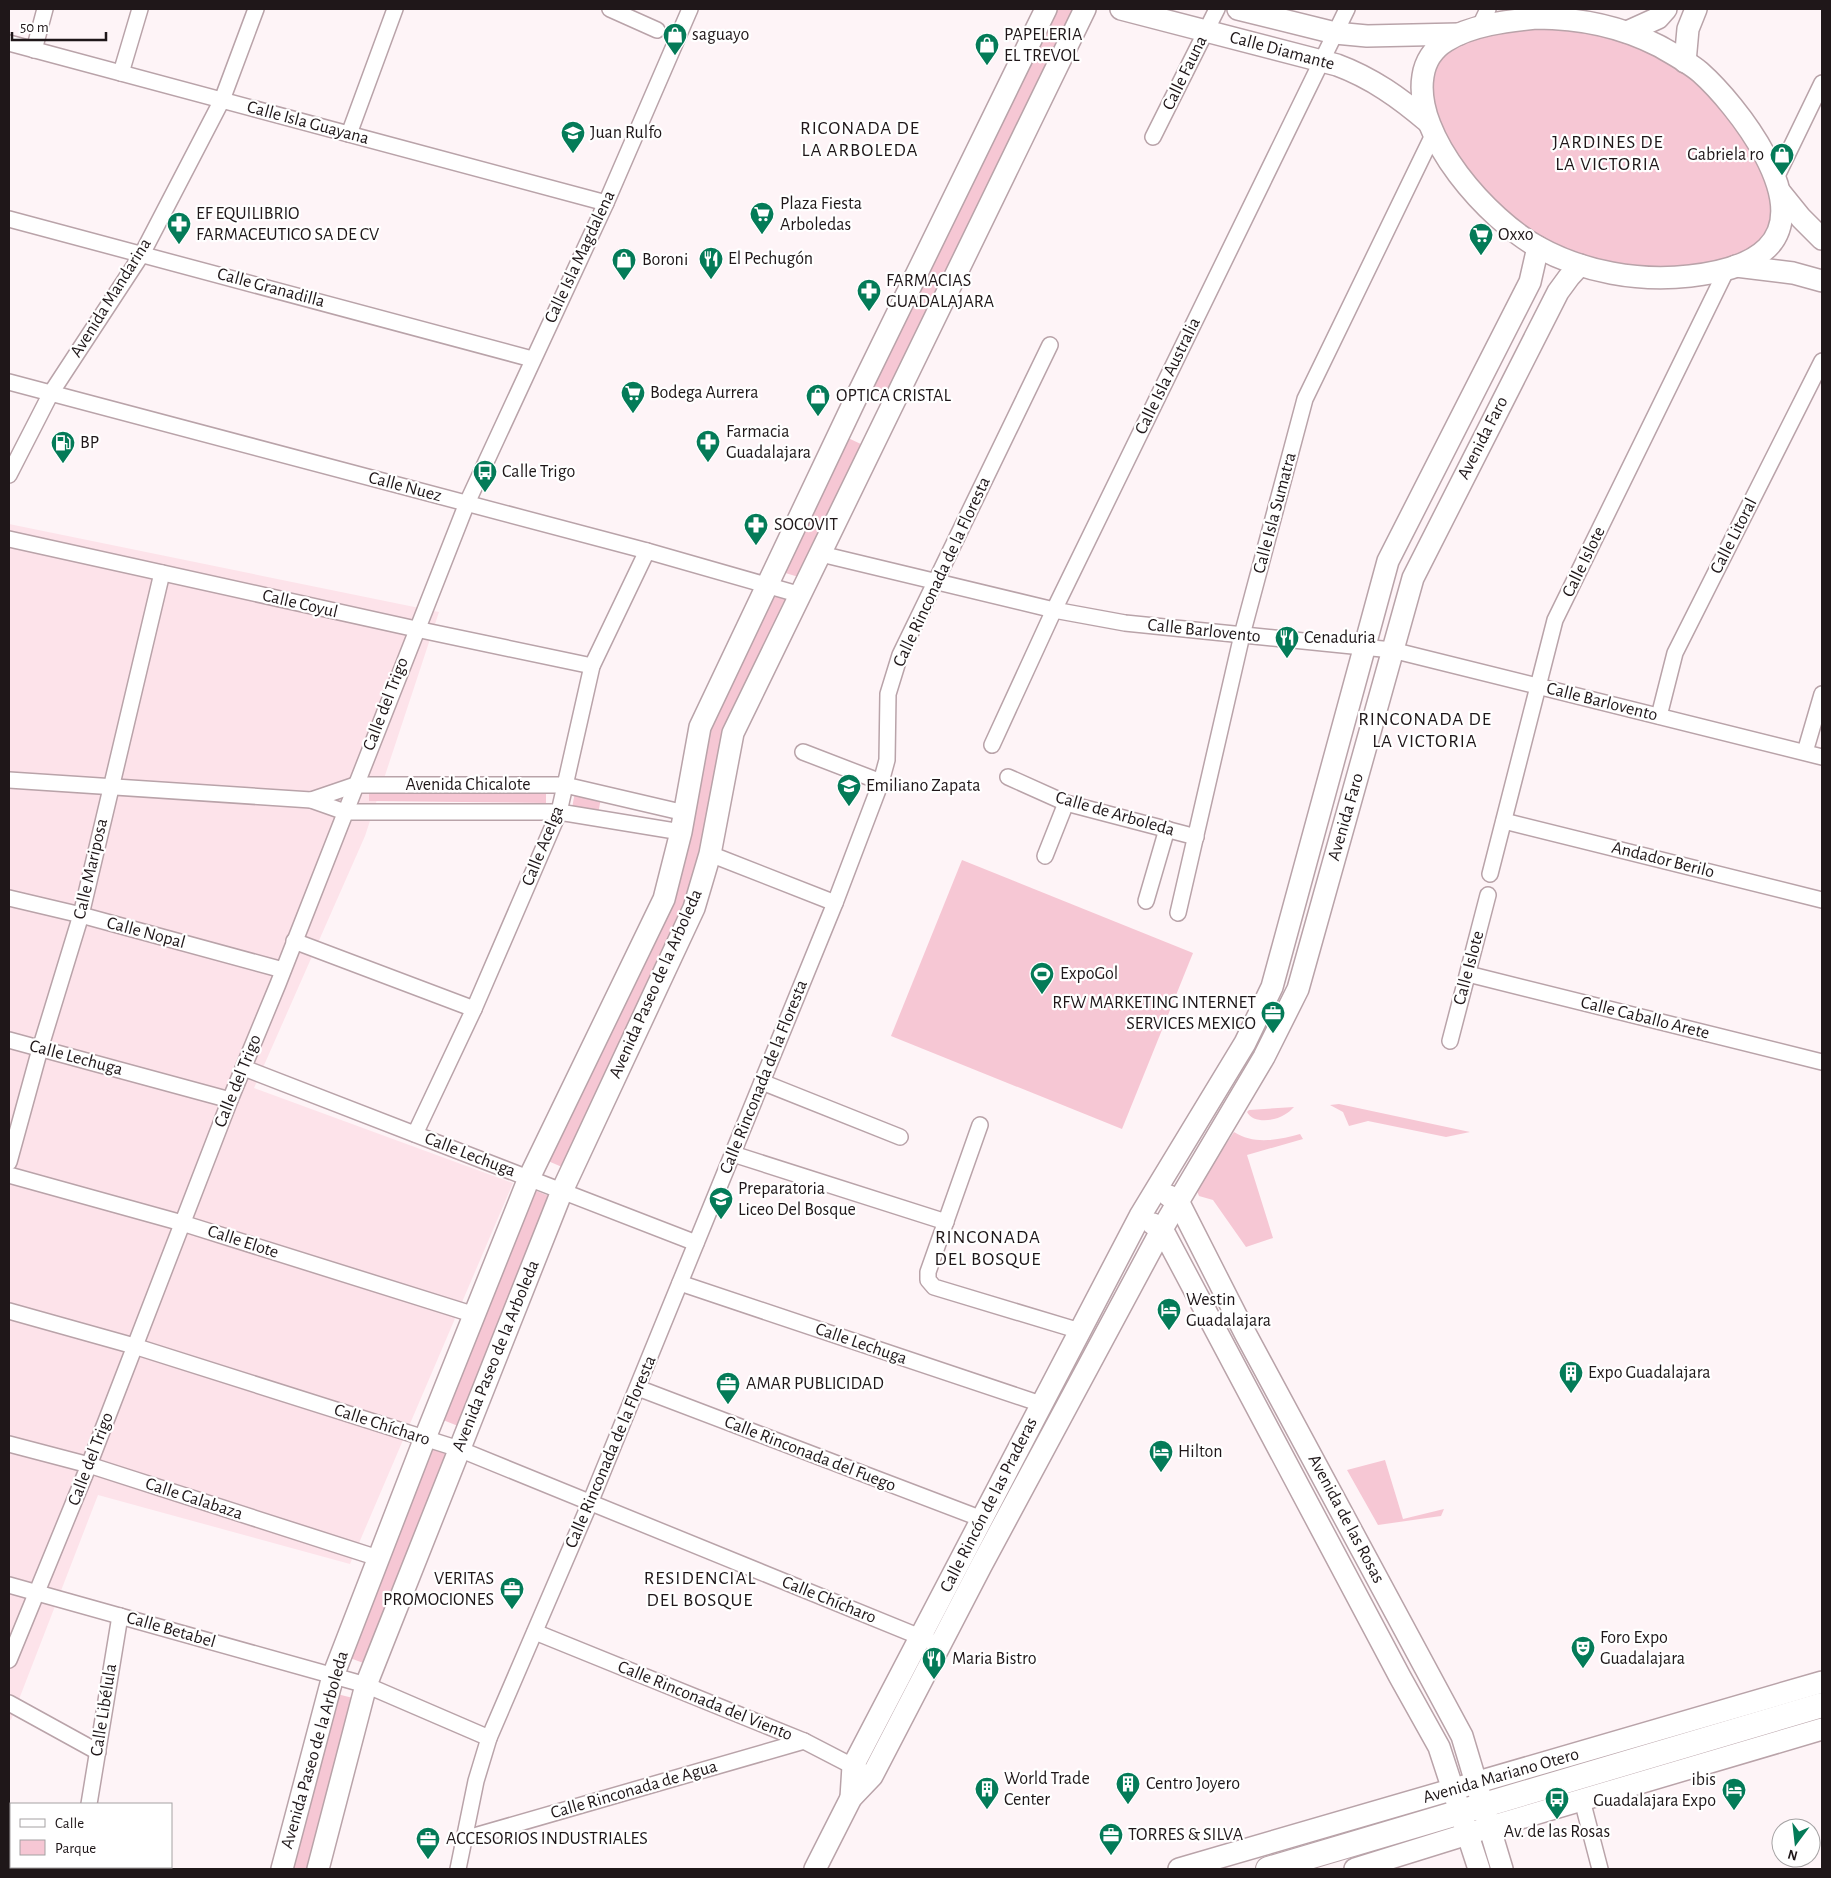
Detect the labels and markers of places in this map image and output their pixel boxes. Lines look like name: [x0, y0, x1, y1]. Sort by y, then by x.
shop icon: saguayo: [662, 22, 688, 56]
place label: saguayo: [692, 26, 749, 44]
place label: PAPELERIA EL TREVOL: [1004, 26, 1083, 65]
shop icon: PAPELERIA EL TREVOL: [974, 32, 1000, 66]
school or university icon: Juan Rulfo: [560, 120, 586, 154]
place label: Juan Rulfo: [590, 124, 662, 142]
shop icon: Gabriela ro: [1769, 142, 1795, 176]
place label: Gabriela ro: [1687, 146, 1764, 164]
place label: Plaza Fiesta Arboledas: [780, 195, 862, 234]
supermarket icon: Plaza Fiesta Arboledas: [749, 201, 775, 235]
place label: EF EQUILIBRIO FARMACEUTICO SA DE CV: [196, 205, 380, 244]
pharmacy icon: EF EQUILIBRIO FARMACEUTICO SA DE CV: [166, 211, 192, 245]
supermarket icon: Oxxo: [1468, 222, 1494, 256]
place label: Oxxo: [1498, 226, 1534, 244]
restaurant icon: El Pechugón: [698, 246, 724, 280]
shop icon: Boroni: [611, 247, 637, 281]
place label: El Pechugón: [728, 250, 813, 268]
place label: Boroni: [642, 251, 688, 269]
place label: FARMACIAS GUADALAJARA: [886, 272, 995, 311]
pharmacy icon: FARMACIAS GUADALAJARA: [856, 278, 882, 312]
supermarket icon: Bodega Aurrera: [620, 380, 646, 414]
shop icon: OPTICA CRISTAL: [805, 383, 831, 417]
place label: Bodega Aurrera: [650, 384, 759, 402]
place label: OPTICA CRISTAL: [836, 387, 951, 405]
place label: Farmacia Guadalajara: [726, 423, 811, 462]
pharmacy icon: Farmacia Guadalajara: [695, 429, 721, 463]
fuel station icon: BP: [50, 430, 76, 464]
place label: BP: [80, 434, 99, 452]
bus stop icon: Calle Trigo: [472, 459, 498, 493]
place label: Calle Trigo: [502, 463, 575, 481]
pharmacy icon: SOCOVIT: [743, 512, 769, 546]
place label: SOCOVIT: [774, 516, 838, 534]
restaurant icon: Cenaduria: [1274, 625, 1300, 659]
place label: Cenaduria: [1304, 629, 1376, 647]
school or university icon: Emiliano Zapata: [836, 773, 862, 807]
place label: Emiliano Zapata: [866, 777, 981, 795]
sports icon: ExpoGol: [1029, 961, 1055, 995]
place label: ExpoGol: [1060, 965, 1118, 983]
place label: RFW MARKETING INTERNET SERVICES MEXICO: [1052, 994, 1256, 1033]
office icon: RFW MARKETING INTERNET SERVICES MEXICO: [1260, 1000, 1286, 1034]
place label: Preparatoria Liceo Del Bosque: [738, 1180, 856, 1219]
school or university icon: Preparatoria Liceo Del Bosque: [708, 1186, 734, 1220]
place label: Westin Guadalajara: [1186, 1291, 1271, 1330]
hotel icon: Westin Guadalajara: [1156, 1297, 1182, 1331]
building icon: Expo Guadalajara: [1558, 1360, 1584, 1394]
place label: Expo Guadalajara: [1588, 1364, 1711, 1382]
office icon: AMAR PUBLICIDAD: [715, 1371, 741, 1405]
place label: AMAR PUBLICIDAD: [746, 1375, 884, 1393]
hotel icon: Hilton: [1148, 1439, 1174, 1473]
place label: Hilton: [1178, 1443, 1223, 1461]
place label: VERITAS PROMOCIONES: [383, 1570, 494, 1609]
office icon: VERITAS PROMOCIONES: [499, 1576, 525, 1610]
place label: Foro Expo Guadalajara: [1600, 1629, 1685, 1668]
theatre icon: Foro Expo Guadalajara: [1570, 1635, 1596, 1669]
restaurant icon: Maria Bistro: [921, 1646, 947, 1680]
place label: Maria Bistro: [952, 1650, 1037, 1668]
place label: World Trade Center: [1004, 1770, 1090, 1809]
building icon: Centro Joyero: [1115, 1771, 1141, 1805]
place label: ibis Guadalajara Expo: [1593, 1771, 1716, 1810]
place label: Centro Joyero: [1146, 1775, 1240, 1793]
building icon: World Trade Center: [974, 1776, 1000, 1810]
hotel icon: ibis Guadalajara Expo: [1721, 1777, 1747, 1811]
bus stop icon: Av. de las Rosas: [1544, 1786, 1570, 1820]
office icon: TORRES & SILVA: [1098, 1822, 1124, 1856]
place label: Av. de las Rosas: [1504, 1823, 1610, 1841]
office icon: ACCESORIOS INDUSTRIALES: [415, 1826, 441, 1860]
place label: TORRES & SILVA: [1128, 1826, 1244, 1844]
place label: ACCESORIOS INDUSTRIALES: [446, 1830, 648, 1848]

